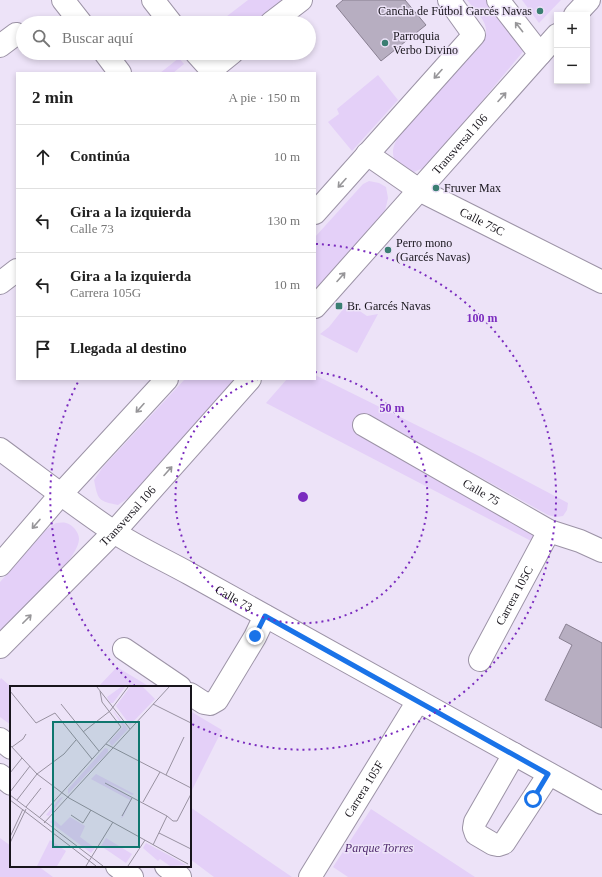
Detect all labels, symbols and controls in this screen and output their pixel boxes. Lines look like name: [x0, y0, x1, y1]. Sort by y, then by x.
place label: Cancha de Fútbol Garcés Navas: [378, 4, 532, 18]
marker: Cancha de Fútbol Garcés Navas: [535, 6, 545, 16]
map controls: [554, 12, 590, 84]
button: +: [554, 12, 590, 48]
search box: [16, 16, 316, 60]
one-way arrow: [515, 22, 523, 33]
icon: search: [30, 27, 52, 49]
place label: Parroquia Verbo Divino: [393, 29, 458, 57]
text: Buscar aquí: [62, 30, 133, 46]
marker: Parroquia Verbo Divino: [380, 38, 390, 48]
button: −: [554, 48, 590, 84]
one-way arrow: [434, 69, 443, 79]
text: 2 min: [32, 88, 73, 107]
text: A pie · 150 m: [229, 90, 300, 105]
one-way arrow: [497, 92, 507, 102]
street label: Transversal 106: [429, 111, 491, 177]
icon: ahead: [32, 146, 54, 168]
text: Continúa: [70, 148, 130, 164]
text: 10 m: [274, 149, 300, 164]
one-way arrow: [337, 178, 346, 188]
place label: Fruver Max: [444, 181, 501, 195]
marker: Fruver Max: [431, 183, 441, 193]
text: Gira a la izquierda: [70, 204, 191, 220]
street label: Calle 75C: [457, 205, 507, 239]
icon: left: [32, 210, 54, 232]
text: 130 m: [267, 213, 300, 228]
text: Calle 73: [70, 221, 114, 236]
place label: Perro mono (Garcés Navas): [396, 236, 470, 264]
marker: Perro mono (Garcés Navas): [383, 245, 393, 255]
text: Gira a la izquierda: [70, 268, 191, 284]
one-way arrow: [336, 273, 345, 283]
icon: left: [32, 274, 54, 296]
text: 10 m: [274, 277, 300, 292]
text: Carrera 105G: [70, 285, 141, 300]
place label: Br. Garcés Navas: [347, 299, 431, 313]
marker: Br. Garcés Navas: [334, 301, 344, 311]
text: 100 m: [467, 311, 498, 325]
icon: arrive: [32, 338, 54, 360]
text: Llegada al destino: [70, 340, 187, 356]
text: 50 m: [380, 401, 405, 415]
one-way arrow: [136, 403, 145, 413]
one-way arrow: [163, 467, 172, 477]
street label: Calle 75: [460, 476, 502, 508]
street label: Transversal 106: [97, 483, 159, 549]
centre of rings: [296, 490, 310, 504]
one-way arrow: [31, 519, 40, 529]
street label: Carrera 105C: [493, 564, 536, 628]
street label: Calle 73: [213, 582, 255, 614]
one-way arrow: [23, 614, 32, 624]
route end: [246, 627, 264, 645]
inset map: [10, 686, 191, 867]
street label: Carrera 105F: [341, 758, 387, 820]
route start: [524, 790, 542, 808]
park label: Parque Torres: [344, 841, 414, 855]

